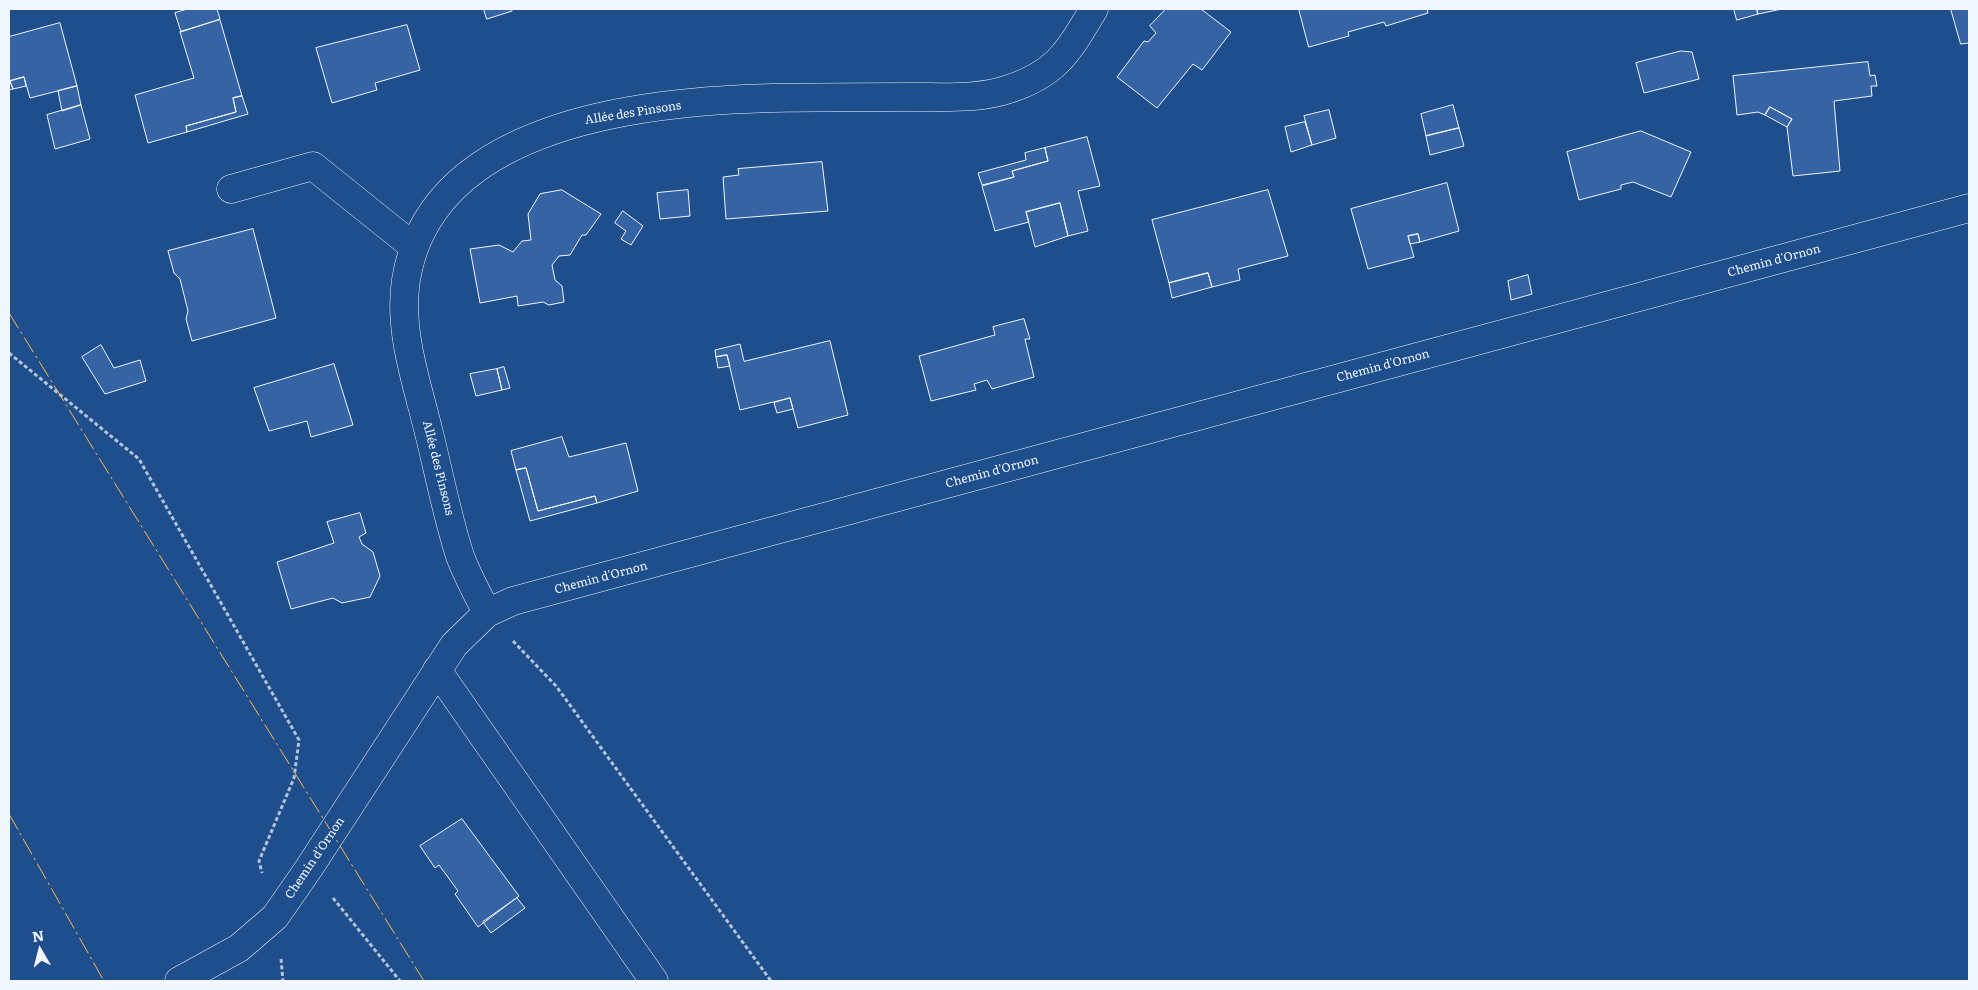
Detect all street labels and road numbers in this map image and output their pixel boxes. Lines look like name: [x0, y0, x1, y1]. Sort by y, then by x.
street label: Allée des Pinsons: [584, 98, 682, 128]
street label: Chemin d'Ornon: [1726, 242, 1822, 280]
street label: Chemin d'Ornon: [1335, 347, 1431, 385]
street label: Allée des Pinsons: [419, 419, 457, 517]
street label: Chemin d'Ornon: [944, 453, 1040, 491]
street label: Chemin d'Ornon: [553, 559, 649, 597]
street label: Chemin d'Ornon: [282, 814, 348, 902]

